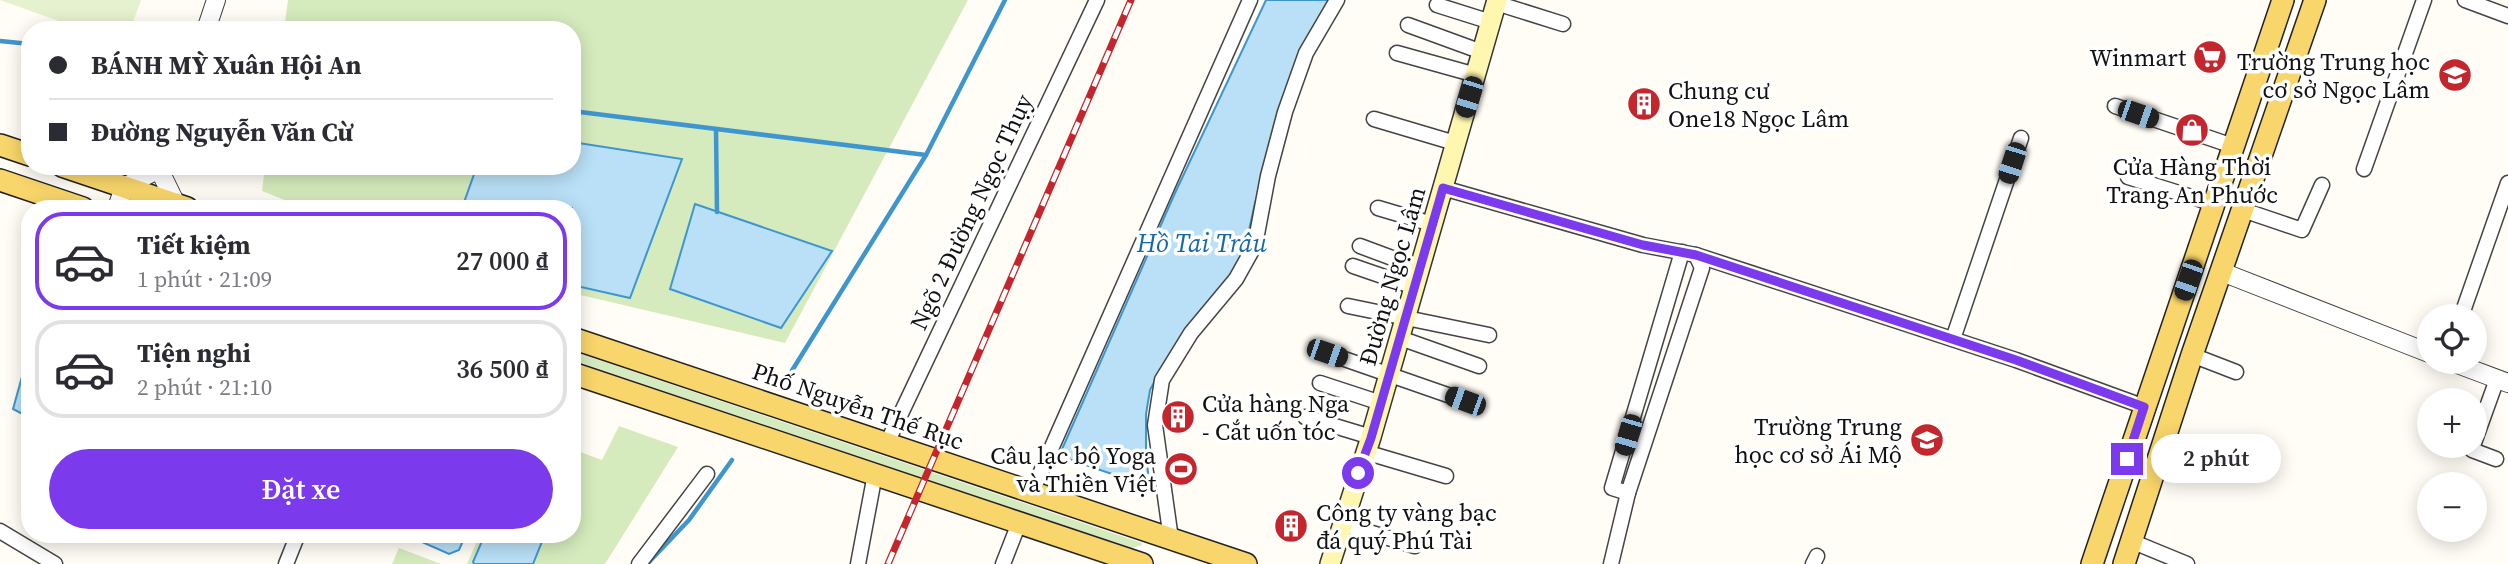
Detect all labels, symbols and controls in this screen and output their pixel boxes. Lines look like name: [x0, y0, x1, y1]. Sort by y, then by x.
supermarket icon: Winmart: [2191, 38, 2229, 76]
place label: Winmart: [2090, 41, 2186, 74]
place label: Trường Trung học cơ sở Ngọc Lâm: [2237, 45, 2430, 106]
text: BÁNH MỲ Xuân Hội An: [91, 47, 362, 83]
school or university icon: Trường Trung học cơ sở Ngọc Lâm: [2436, 56, 2474, 94]
car: [1453, 74, 1486, 120]
place label: Chung cư One18 Ngọc Lâm: [1668, 74, 1849, 135]
building icon: Chung cư One18 Ngọc Lâm: [1625, 85, 1663, 123]
street label: Ngõ 2 Đường Ngọc Thụy: [902, 88, 1040, 335]
car: [2115, 97, 2162, 131]
shop icon: Cửa Hàng Thời Trang An Phước: [2173, 111, 2211, 149]
text: Đường Nguyễn Văn Cừ: [91, 114, 353, 150]
car: [1996, 140, 2029, 186]
place label: Cửa Hàng Thời Trang An Phước: [2106, 150, 2278, 211]
street label: Đường Ngọc Lâm: [1351, 183, 1433, 369]
water label: Hồ Tai Trâu: [1136, 225, 1267, 261]
text: Tiết kiệm: [137, 227, 251, 263]
icon: car: [53, 230, 116, 293]
text: 27 000 ₫: [456, 243, 549, 279]
car: [2172, 257, 2205, 303]
text: 1 phút · 21:09: [137, 263, 272, 295]
map controls: [2417, 304, 2487, 542]
button: locate: [2417, 304, 2487, 374]
text: Tiện nghi: [137, 335, 251, 371]
car: [1304, 336, 1351, 370]
icon: car: [53, 338, 116, 401]
text: 36 500 ₫: [456, 351, 549, 387]
street label: Phố Nguyễn Thế Rục: [748, 354, 968, 458]
text: 2 phút · 21:10: [137, 371, 272, 403]
car: [1442, 384, 1489, 418]
place label: Cửa hàng Nga - Cắt uốn tóc: [1202, 387, 1350, 448]
button: +: [2417, 388, 2487, 458]
building icon: Cửa hàng Nga - Cắt uốn tóc: [1159, 398, 1197, 436]
place label: Trường Trung học cơ sở Ái Mộ: [1734, 410, 1902, 471]
car: [1613, 412, 1644, 458]
school or university icon: Trường Trung học cơ sở Ái Mộ: [1908, 421, 1946, 459]
callout: 2 phút: [2152, 434, 2281, 484]
place label: Câu lạc bộ Yoga và Thiền Việt: [990, 439, 1157, 500]
text: 2 phút: [2183, 442, 2249, 474]
route end: [2111, 443, 2143, 475]
button: Đặt xe: [49, 449, 553, 529]
sports icon: Câu lạc bộ Yoga và Thiền Việt: [1162, 450, 1200, 488]
route start: [1342, 457, 1374, 489]
button: −: [2417, 472, 2487, 542]
place label: Công ty vàng bạc đá quý Phú Tài: [1316, 496, 1497, 557]
building icon: Công ty vàng bạc đá quý Phú Tài: [1272, 507, 1310, 545]

